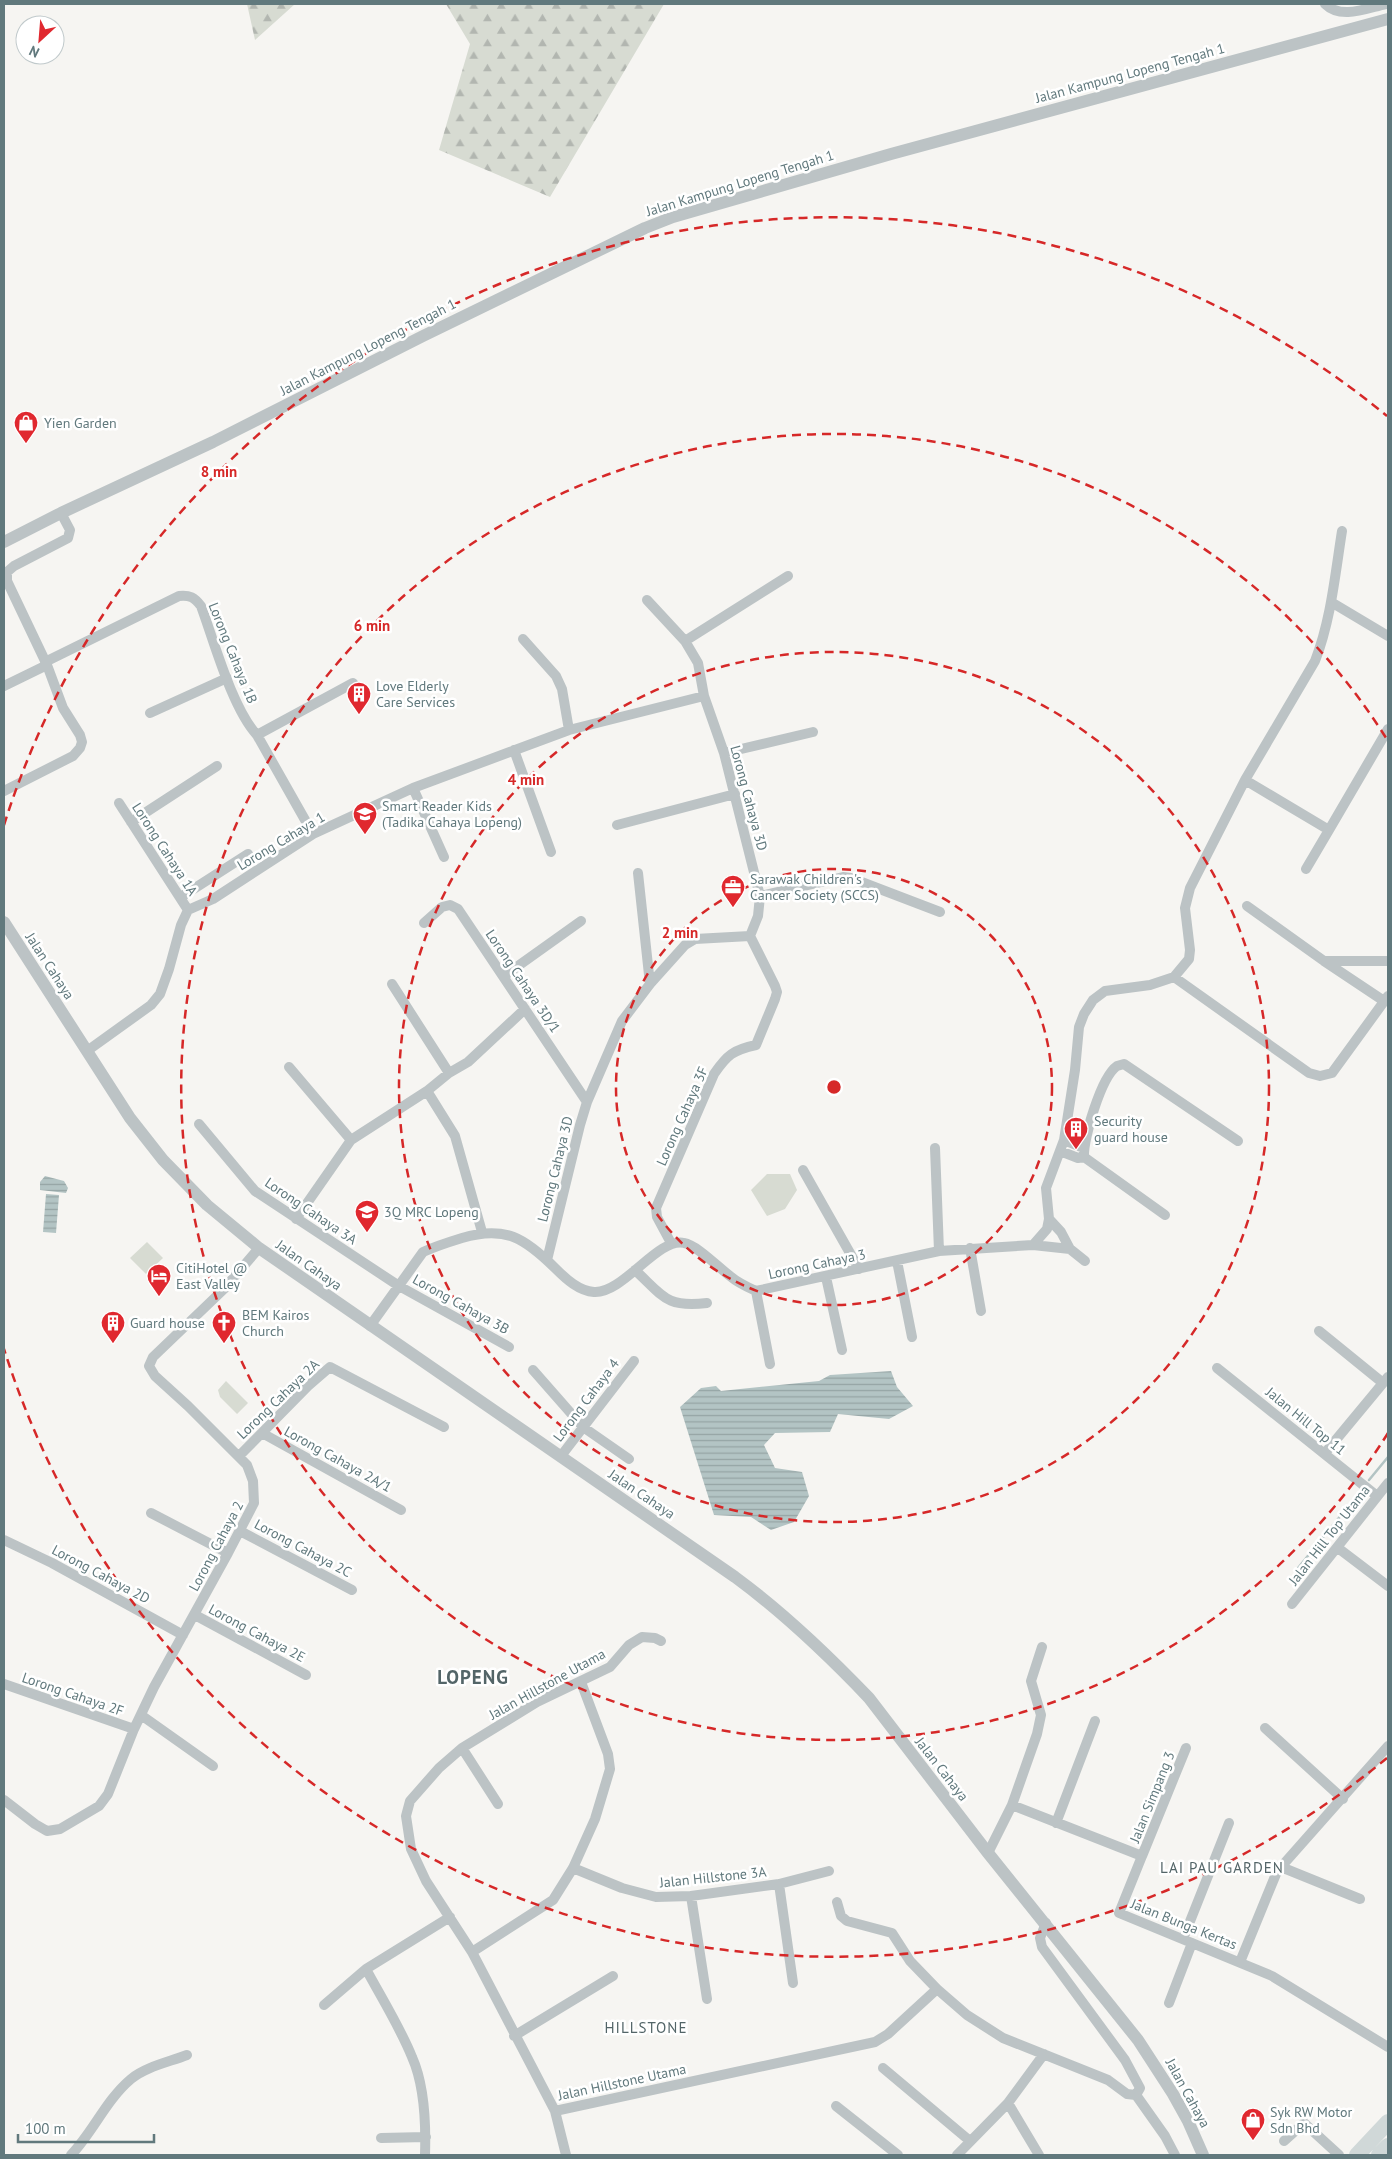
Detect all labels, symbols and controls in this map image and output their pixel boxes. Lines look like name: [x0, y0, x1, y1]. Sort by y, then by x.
north arrow: [15, 15, 65, 65]
street label: Jalan Kampung Lopeng Tengah 1: [1032, 39, 1227, 107]
text: N: [26, 42, 42, 62]
street label: Jalan Kampung Lopeng Tengah 1: [643, 146, 836, 220]
street label: Jalan Kampung Lopeng Tengah 1: [276, 295, 459, 400]
shop icon: Yien Garden: [13, 410, 39, 444]
place label: Yien Garden: [44, 414, 117, 432]
text: 8 min: [201, 462, 237, 481]
street label: Lorong Cahaya 1B: [205, 600, 261, 706]
text: 6 min: [354, 616, 390, 635]
place label: Love Elderly Care Services: [376, 677, 455, 711]
building icon: Love Elderly Care Services: [346, 681, 372, 715]
street label: Lorong Cahaya 3D: [726, 743, 772, 853]
text: 4 min: [508, 770, 544, 789]
place label: Smart Reader Kids (Tadika Cahaya Lopeng): [382, 797, 522, 831]
street label: Lorong Cahaya 1A: [128, 799, 202, 900]
school or university icon: Smart Reader Kids (Tadika Cahaya Lopeng): [352, 801, 378, 835]
street label: Lorong Cahaya 1: [234, 808, 328, 874]
place label: Sarawak Children's Cancer Society (SCCS): [750, 870, 879, 904]
office icon: Sarawak Children's Cancer Society (SCCS): [720, 874, 746, 908]
text: 2 min: [662, 923, 698, 942]
street label: Lorong Cahaya 3D/1: [482, 926, 564, 1036]
street label: Jalan Cahaya: [21, 928, 78, 1003]
street label: Lorong Cahaya 3F: [652, 1064, 712, 1168]
centre of rings: [825, 1078, 843, 1096]
place label: Security guard house: [1094, 1112, 1168, 1146]
street label: Lorong Cahaya 3D: [533, 1114, 577, 1224]
building icon: Security guard house: [1063, 1116, 1089, 1150]
street label: Lorong Cahaya 3A: [261, 1174, 361, 1249]
school or university icon: 3Q MRC Lopeng: [354, 1199, 380, 1233]
place label: 3Q MRC Lopeng: [384, 1203, 479, 1221]
street label: Jalan Cahaya: [272, 1235, 345, 1294]
street label: Lorong Cahaya 3: [767, 1245, 867, 1283]
place label: CitiHotel @ East Valley: [176, 1259, 248, 1293]
hotel icon: CitiHotel @ East Valley: [146, 1263, 172, 1297]
street label: Lorong Cahaya 3B: [410, 1270, 512, 1338]
place label: BEM Kairos Church: [242, 1306, 310, 1340]
building icon: Guard house: [100, 1310, 126, 1344]
church icon: BEM Kairos Church: [211, 1310, 237, 1344]
place label: Guard house: [130, 1314, 205, 1332]
street label: Lorong Cahaya 2A: [233, 1355, 323, 1443]
street label: Lorong Cahaya 4: [549, 1355, 623, 1445]
street label: Jalan Hill Top 11: [1261, 1382, 1350, 1459]
street label: Lorong Cahaya 2A/1: [281, 1422, 395, 1496]
street label: Jalan Cahaya: [605, 1465, 679, 1523]
street label: Jalan Hill Top Utama: [1284, 1481, 1374, 1589]
street label: Lorong Cahaya 2: [185, 1498, 247, 1594]
street label: Lorong Cahaya 2C: [251, 1515, 355, 1581]
street label: Lorong Cahaya 2D: [49, 1541, 153, 1607]
street label: Lorong Cahaya 2E: [206, 1600, 308, 1666]
street label: Jalan Hillstone Utama: [485, 1644, 608, 1724]
district label: LOPENG: [437, 1665, 509, 1689]
street label: Lorong Cahaya 2F: [20, 1668, 126, 1720]
street label: Jalan Cahaya: [911, 1733, 973, 1805]
street label: Jalan Simpang 3: [1125, 1749, 1179, 1846]
district label: LAI PAU GARDEN: [1160, 1858, 1284, 1877]
street label: Jalan Hillstone 3A: [658, 1862, 768, 1892]
street label: Jalan Bunga Kertas: [1127, 1894, 1240, 1954]
district label: HILLSTONE: [605, 2018, 687, 2037]
street label: Jalan Cahaya: [1161, 2054, 1214, 2131]
street label: Jalan Hillstone Utama: [555, 2060, 688, 2105]
place label: Syk RW Motor Sdn Bhd: [1270, 2103, 1352, 2137]
shop icon: Syk RW Motor Sdn Bhd: [1240, 2107, 1266, 2141]
scale bar: [18, 2112, 154, 2144]
text: 100 m: [25, 2119, 66, 2138]

